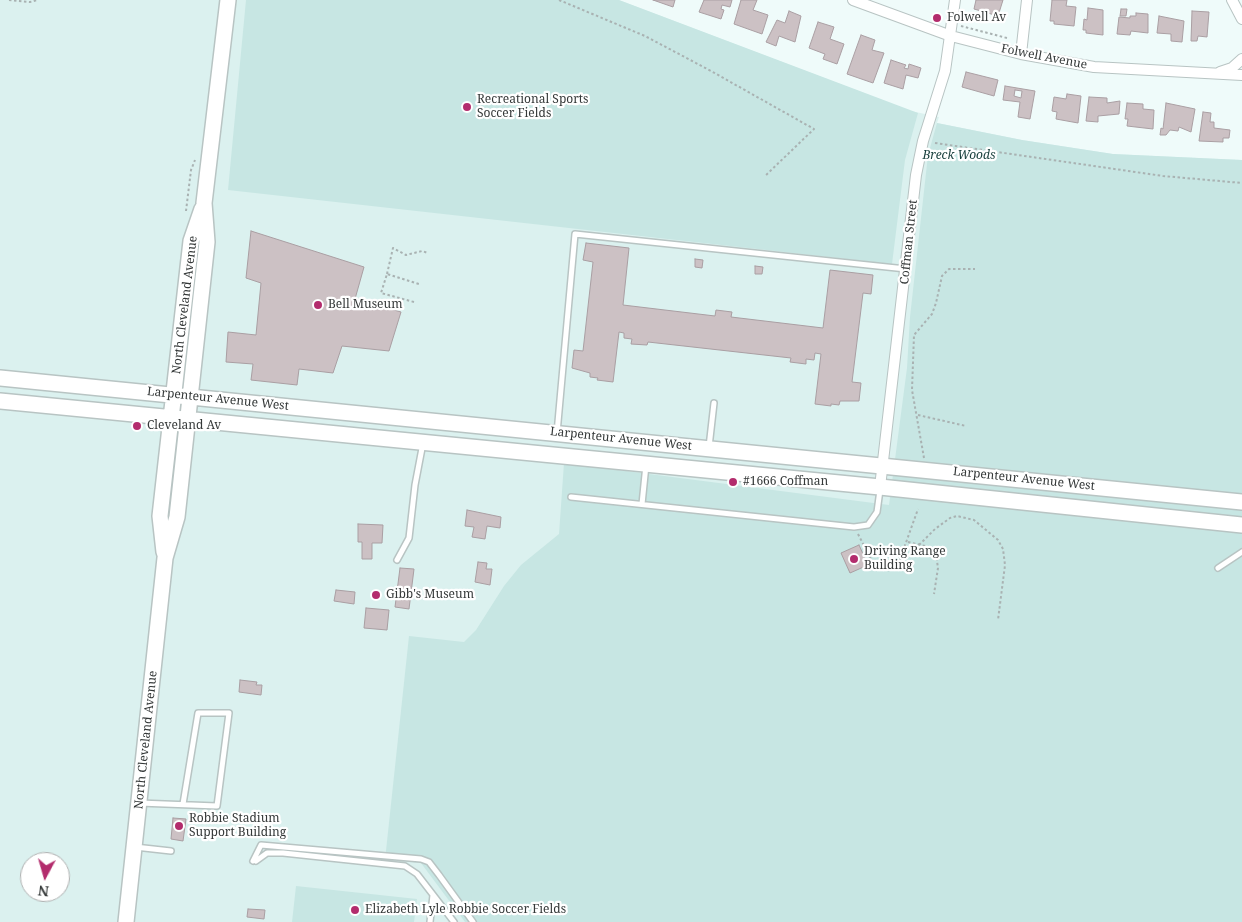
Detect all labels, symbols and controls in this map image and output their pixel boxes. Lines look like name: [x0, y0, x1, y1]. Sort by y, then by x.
place label: Folwell Av: [947, 11, 1006, 25]
marker: Folwell Av: [931, 12, 943, 24]
street label: Folwell Avenue: [1000, 42, 1088, 72]
place label: Recreational Sports Soccer Fields: [477, 93, 588, 121]
marker: Recreational Sports Soccer Fields: [461, 101, 473, 113]
park label: Breck Woods: [922, 149, 996, 163]
street label: Coffman Street: [897, 199, 921, 285]
street label: North Cleveland Avenue: [169, 235, 201, 375]
place label: Bell Museum: [328, 298, 402, 312]
marker: Bell Museum: [312, 299, 324, 311]
street label: Larpenteur Avenue West: [146, 384, 290, 414]
place label: Cleveland Av: [147, 419, 221, 433]
marker: Cleveland Av: [131, 420, 143, 432]
street label: Larpenteur Avenue West: [549, 424, 693, 454]
street label: Larpenteur Avenue West: [952, 464, 1096, 494]
place label: #1666 Coffman: [743, 475, 828, 489]
marker: #1666 Coffman: [727, 476, 739, 488]
place label: Driving Range Building: [864, 545, 946, 573]
marker: Driving Range Building: [848, 553, 860, 565]
place label: Gibb's Museum: [386, 588, 474, 602]
marker: Gibb's Museum: [370, 589, 382, 601]
street label: North Cleveland Avenue: [132, 670, 160, 810]
place label: Robbie Stadium Support Building: [189, 812, 286, 840]
marker: Robbie Stadium Support Building: [173, 820, 185, 832]
north arrow: [20, 852, 70, 902]
text: N: [37, 881, 50, 901]
place label: Elizabeth Lyle Robbie Soccer Fields: [365, 903, 566, 917]
marker: Elizabeth Lyle Robbie Soccer Fields: [349, 904, 361, 916]

